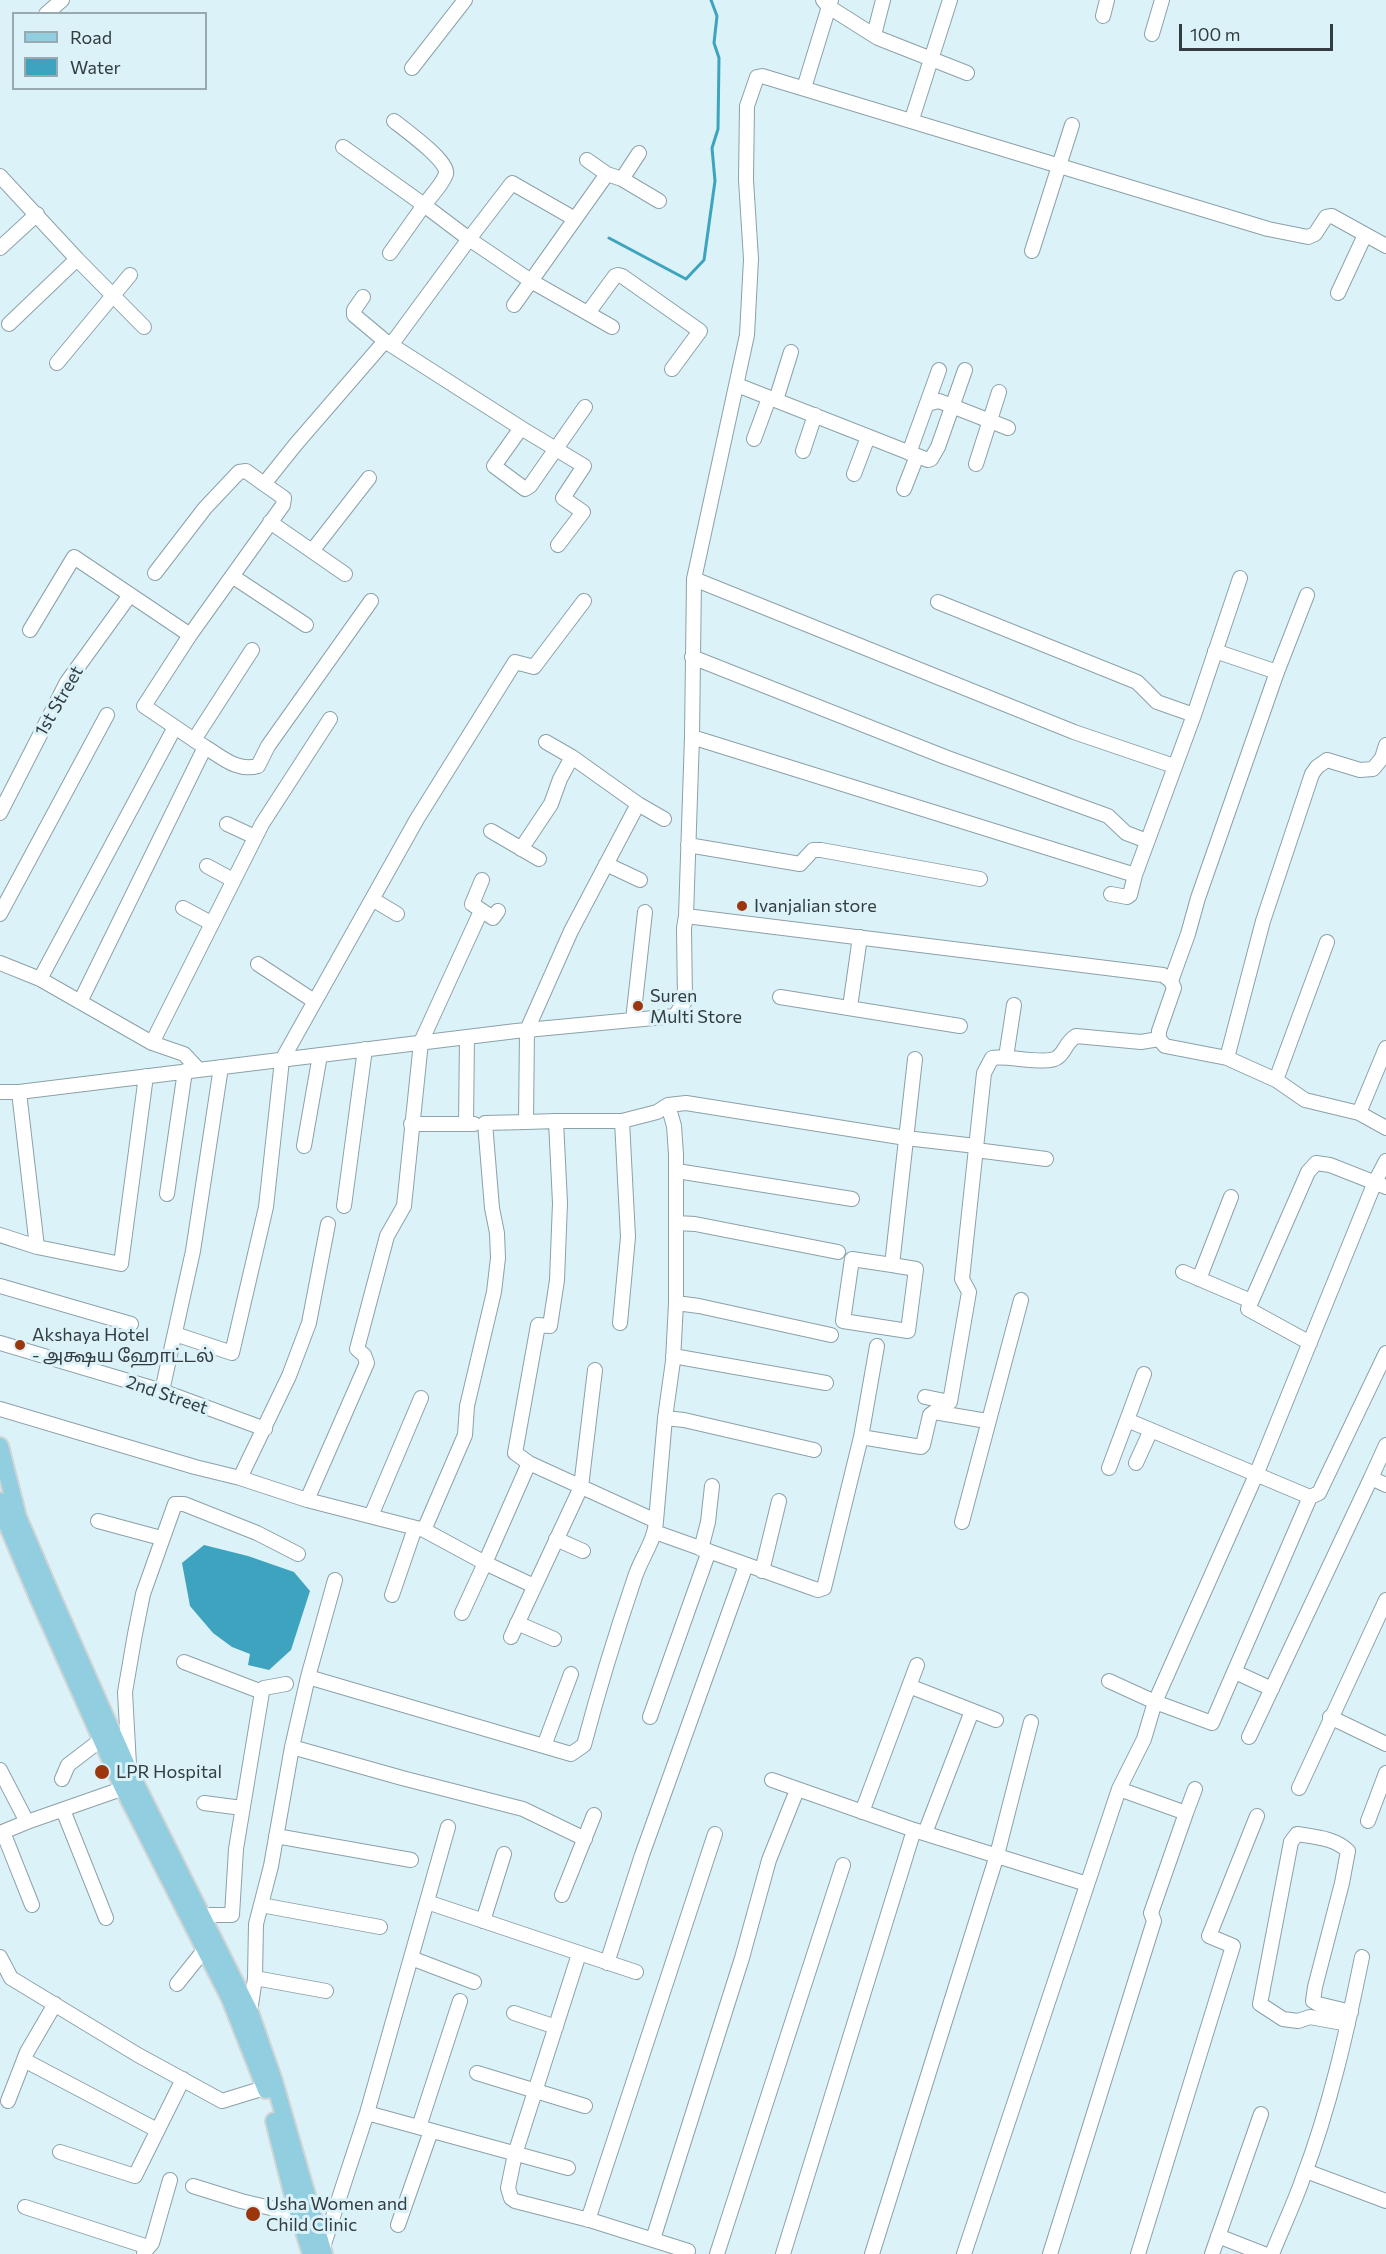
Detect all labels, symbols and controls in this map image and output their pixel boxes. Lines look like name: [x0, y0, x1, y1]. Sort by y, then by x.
legend: [12, 12, 207, 90]
scale bar: [1182, 12, 1336, 50]
text: 100 m: [1190, 23, 1240, 45]
text: Road: [70, 26, 112, 48]
text: Water: [70, 56, 121, 78]
street label: 1st Street: [30, 662, 88, 740]
place label: Ivanjalian store: [754, 895, 877, 917]
marker: Ivanjalian store: [735, 899, 749, 913]
place label: Suren Multi Store: [650, 985, 742, 1028]
marker: Suren Multi Store: [631, 999, 645, 1013]
place label: Akshaya Hotel - அக்ஷய ஹோட்டல்: [32, 1324, 214, 1366]
marker: Akshaya Hotel - அக்ஷய ஹோட்டல்: [13, 1338, 27, 1352]
street label: 2nd Street: [123, 1371, 211, 1419]
place label: LPR Hospital: [116, 1761, 222, 1783]
marker: LPR Hospital: [93, 1763, 111, 1781]
place label: Usha Women and Child Clinic: [266, 2193, 407, 2236]
marker: Usha Women and Child Clinic: [244, 2205, 262, 2223]

